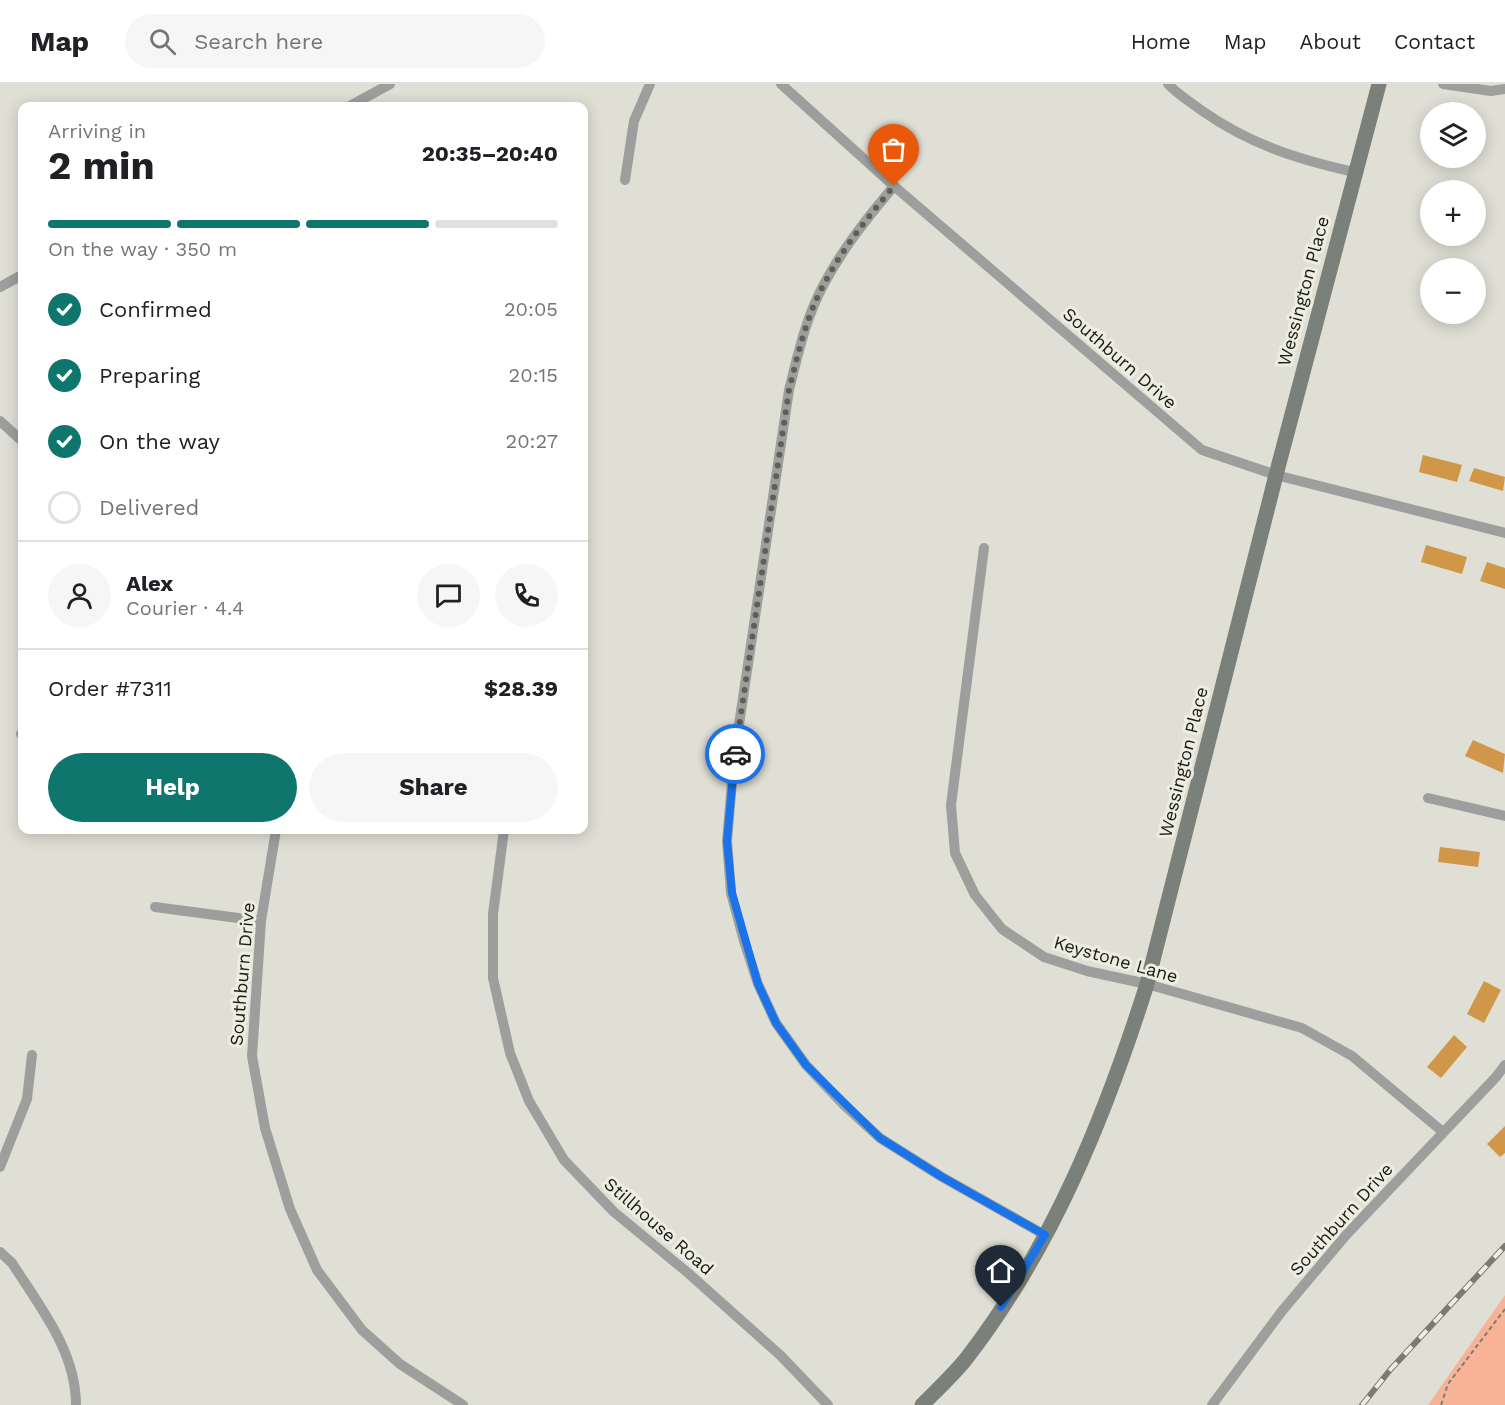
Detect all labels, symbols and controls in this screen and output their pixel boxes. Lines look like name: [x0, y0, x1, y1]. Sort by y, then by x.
search box: [125, 14, 545, 68]
text: Map: [30, 25, 89, 58]
icon: search: [146, 25, 179, 58]
text: Search here: [194, 29, 323, 54]
text: Home: [1131, 29, 1191, 54]
text: Map: [1224, 29, 1267, 54]
text: About: [1300, 29, 1361, 54]
text: Contact: [1394, 29, 1475, 54]
map controls: [1420, 102, 1486, 324]
button: layers: [1420, 102, 1486, 168]
text: Arriving in: [48, 119, 146, 143]
pin: [868, 124, 919, 186]
icon: bag: [877, 133, 910, 166]
text: 20:35–20:40: [422, 141, 558, 166]
text: 2 min: [48, 143, 155, 188]
button: +: [1420, 180, 1486, 246]
street label: Wessington Place: [1273, 214, 1333, 368]
text: On the way · 350 m: [48, 237, 237, 261]
button: −: [1420, 258, 1486, 324]
icon: check: [48, 293, 81, 326]
text: Confirmed: [99, 297, 212, 322]
text: 20:05: [504, 297, 558, 321]
street label: Southburn Drive: [1059, 303, 1181, 413]
icon: check: [48, 359, 81, 392]
text: Preparing: [99, 363, 200, 388]
text: 20:15: [509, 363, 558, 387]
icon: check: [48, 425, 81, 458]
text: On the way: [99, 429, 220, 454]
text: 20:27: [506, 429, 558, 453]
text: Delivered: [99, 495, 199, 520]
button: person: [48, 564, 111, 627]
button: chat: [417, 564, 480, 627]
button: phone: [495, 564, 558, 627]
text: Alex: [126, 571, 173, 596]
text: Courier · 4.4: [126, 596, 244, 620]
text: Order #7311: [48, 676, 172, 701]
text: $28.39: [484, 676, 558, 701]
street label: Wessington Place: [1154, 685, 1212, 839]
courier: [705, 724, 765, 784]
icon: car: [719, 738, 752, 771]
button: Help: [48, 753, 297, 822]
button: Share: [309, 753, 558, 822]
street label: Southburn Drive: [225, 901, 259, 1047]
street label: Keystone Lane: [1052, 931, 1180, 987]
street label: Southburn Drive: [1285, 1158, 1397, 1280]
street label: Stillhouse Road: [600, 1173, 718, 1279]
pin: [975, 1245, 1026, 1307]
icon: home: [984, 1254, 1017, 1287]

